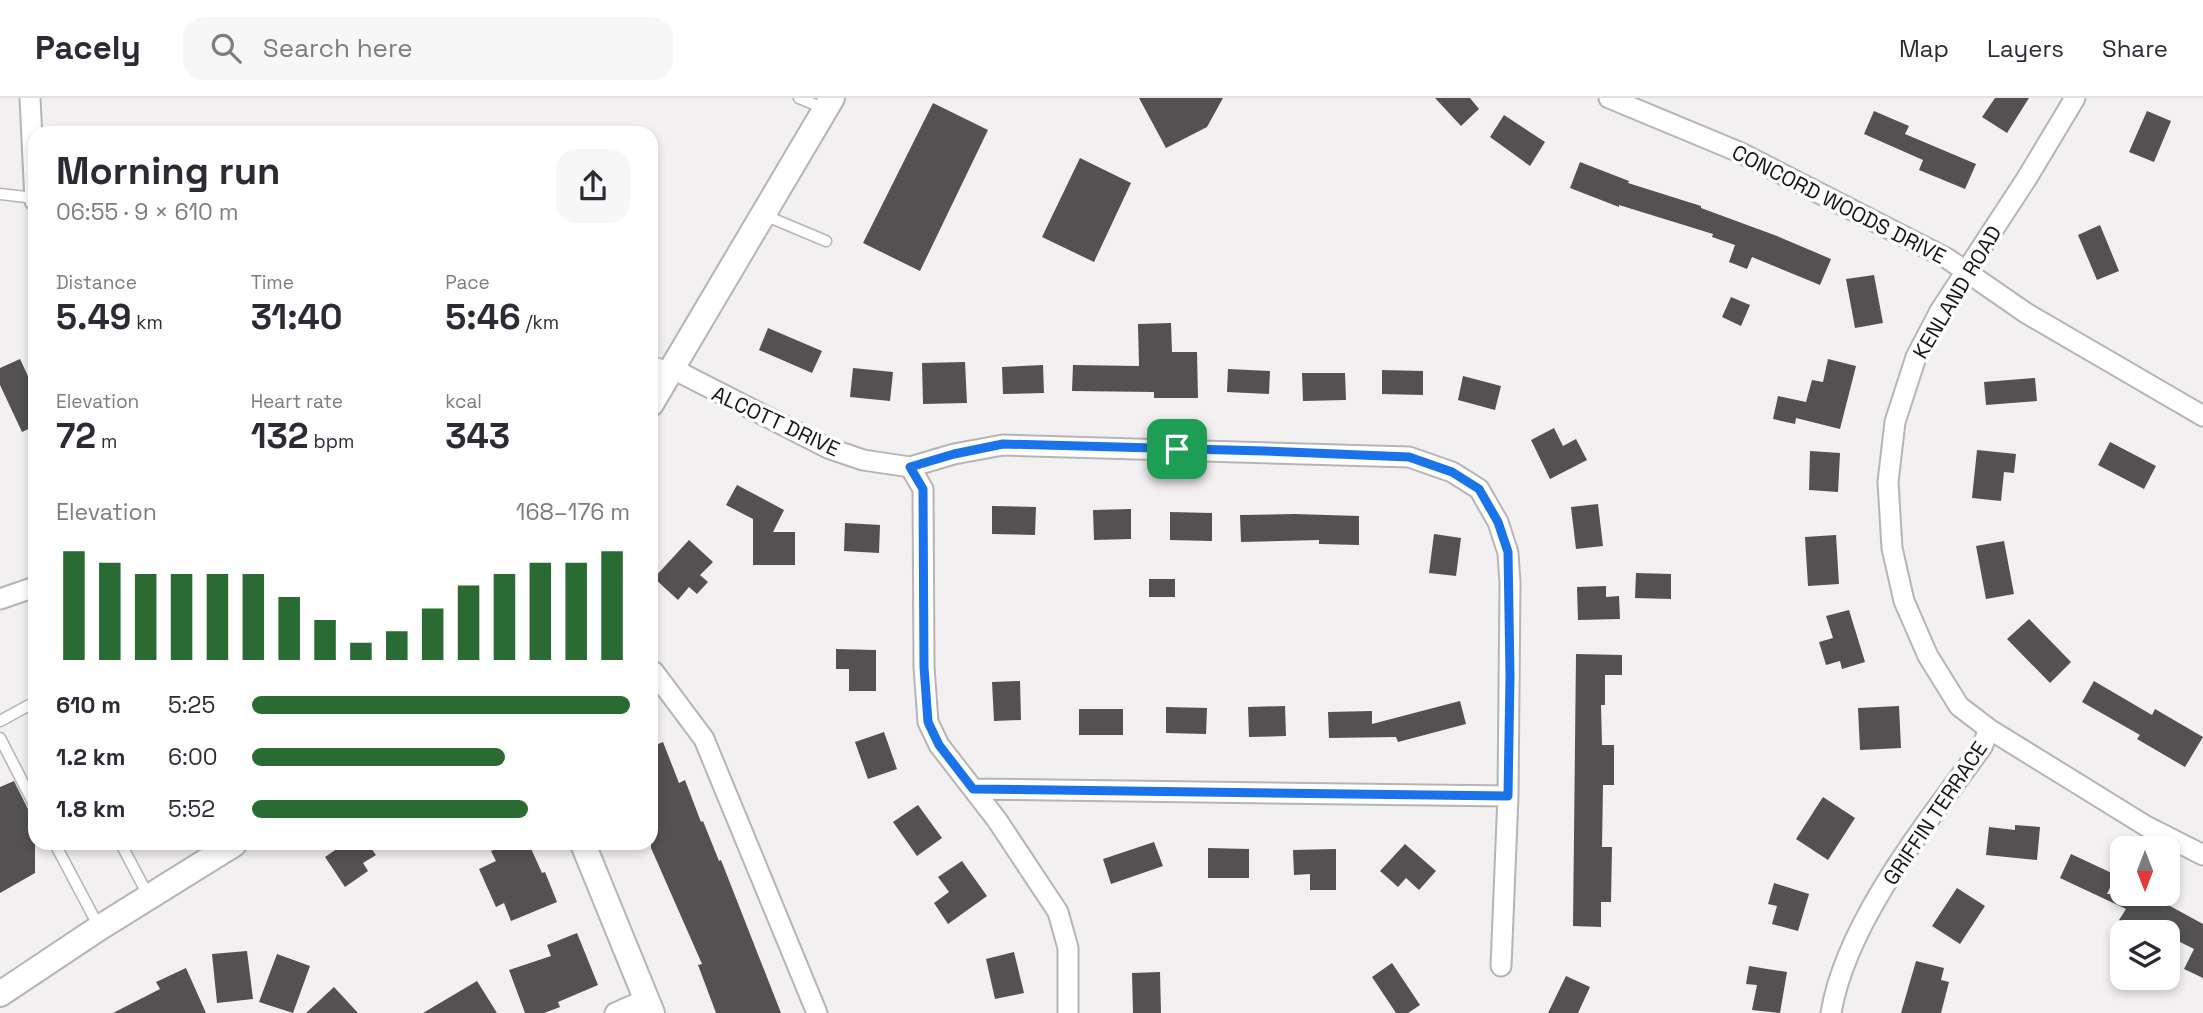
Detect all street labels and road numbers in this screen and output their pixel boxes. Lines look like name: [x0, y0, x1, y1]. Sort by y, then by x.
street label: CONCORD WOODS DRIVE: [1727, 138, 1951, 270]
street label: KENLAND ROAD: [1907, 220, 2007, 364]
street label: ALCOTT DRIVE: [708, 380, 844, 462]
street label: GRIFFIN TERRACE: [1877, 736, 1993, 890]

